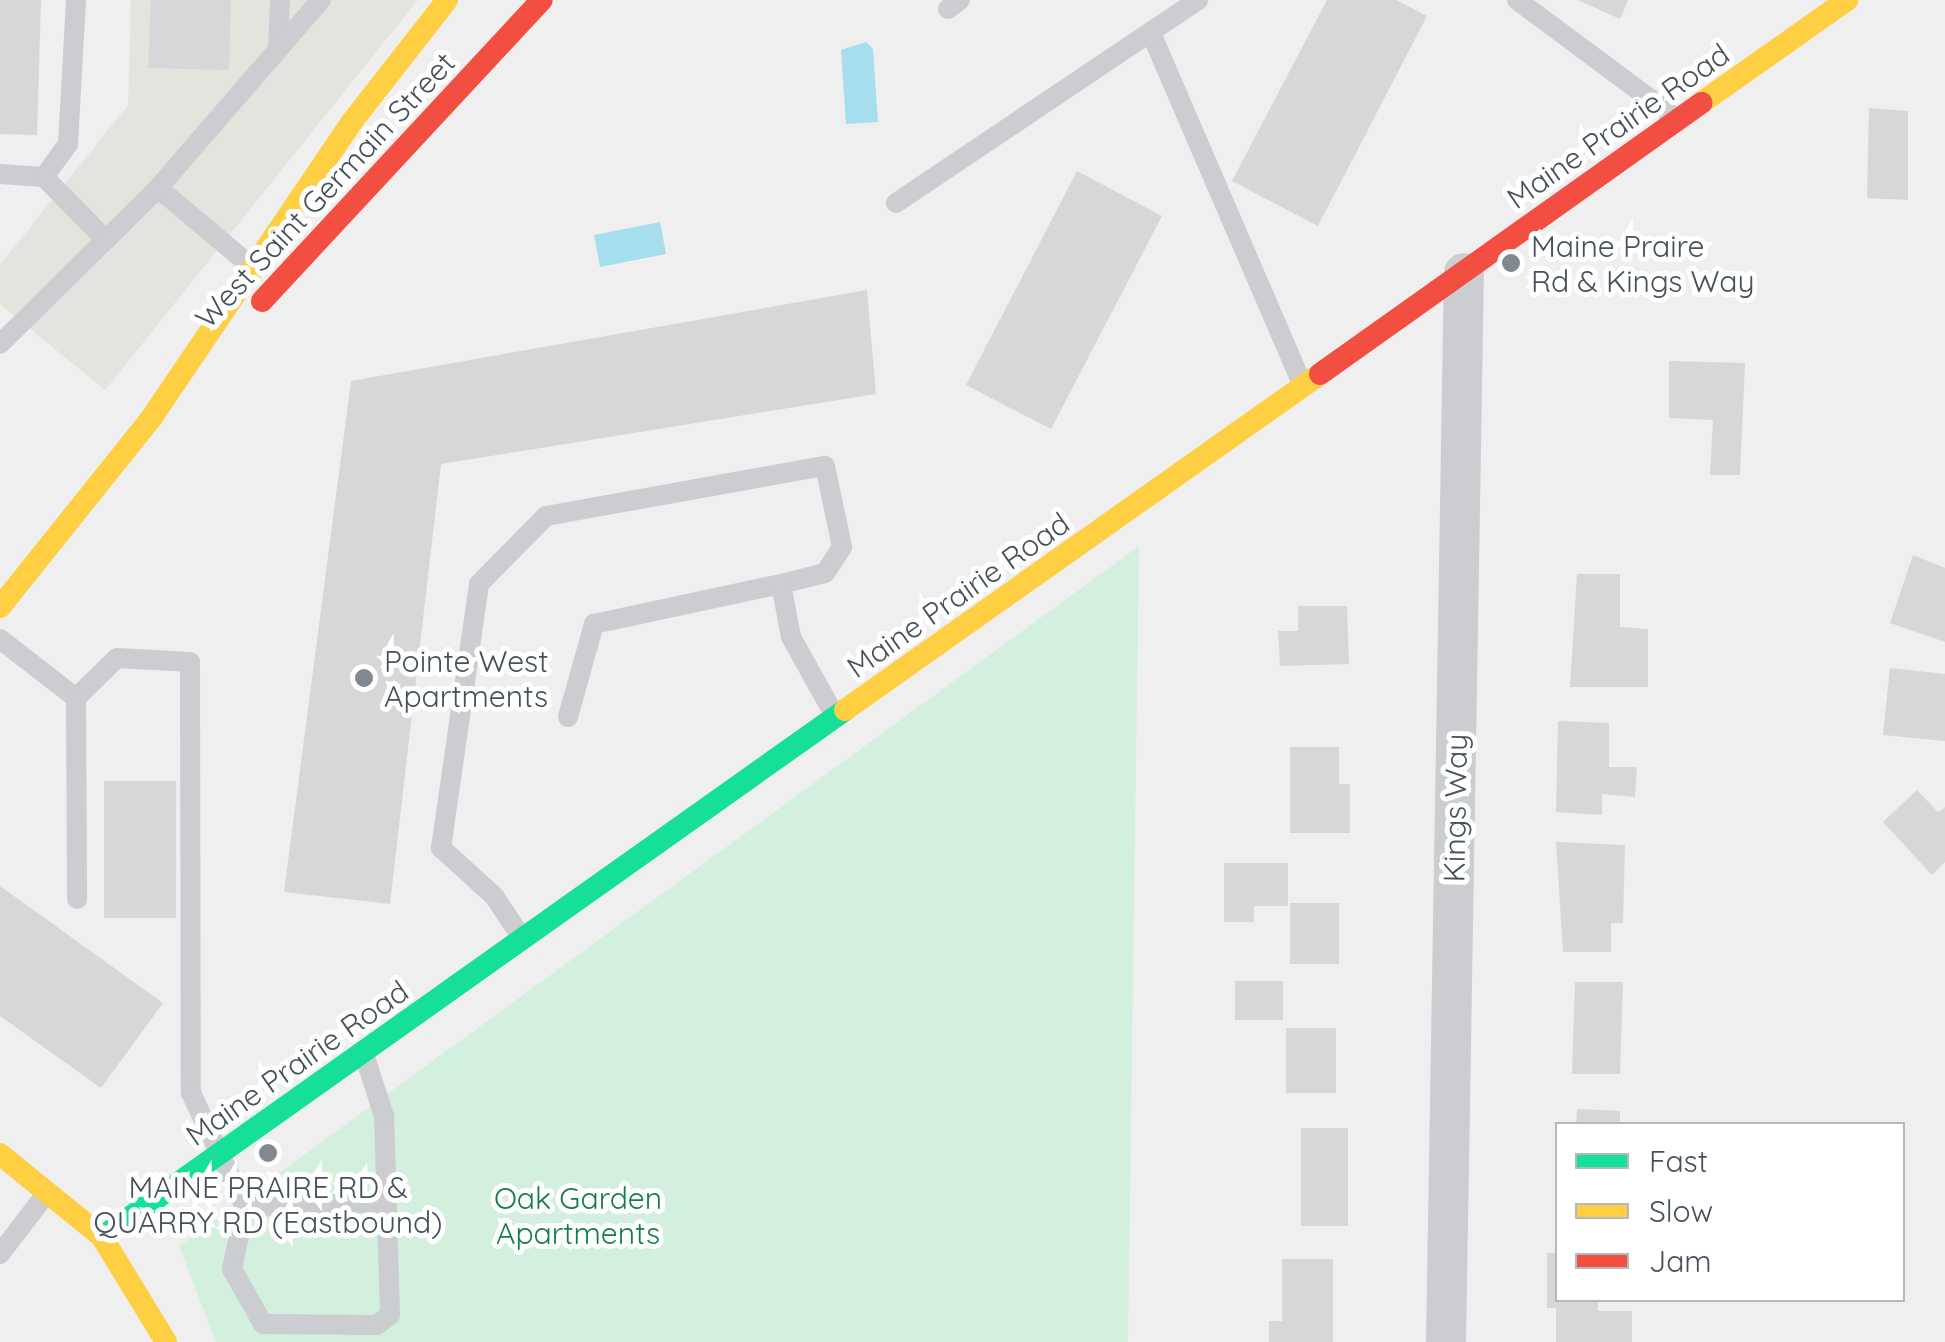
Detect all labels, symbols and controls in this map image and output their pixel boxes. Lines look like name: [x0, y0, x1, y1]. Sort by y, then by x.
street label: Maine Prairie Road: [1500, 36, 1736, 216]
street label: West Saint Germain Street: [188, 45, 462, 335]
place label: Maine Praire Rd & Kings Way: [1531, 228, 1754, 298]
marker: Maine Praire Rd & Kings Way: [1500, 252, 1522, 274]
street label: Maine Prairie Road: [840, 505, 1076, 685]
place label: Pointe West Apartments: [384, 643, 548, 714]
marker: Pointe West Apartments: [353, 667, 375, 689]
street label: Kings Way: [1436, 733, 1474, 883]
street label: Maine Prairie Road: [179, 973, 415, 1153]
legend: [1555, 1122, 1905, 1302]
marker: MAINE PRAIRE RD & QUARRY RD (Eastbound): [257, 1142, 279, 1164]
text: Fast: [1649, 1142, 1708, 1180]
place label: MAINE PRAIRE RD & QUARRY RD (Eastbound): [94, 1169, 442, 1240]
park label: Oak Garden Apartments: [494, 1180, 662, 1250]
text: Slow: [1649, 1192, 1713, 1230]
text: Jam: [1649, 1242, 1712, 1280]

